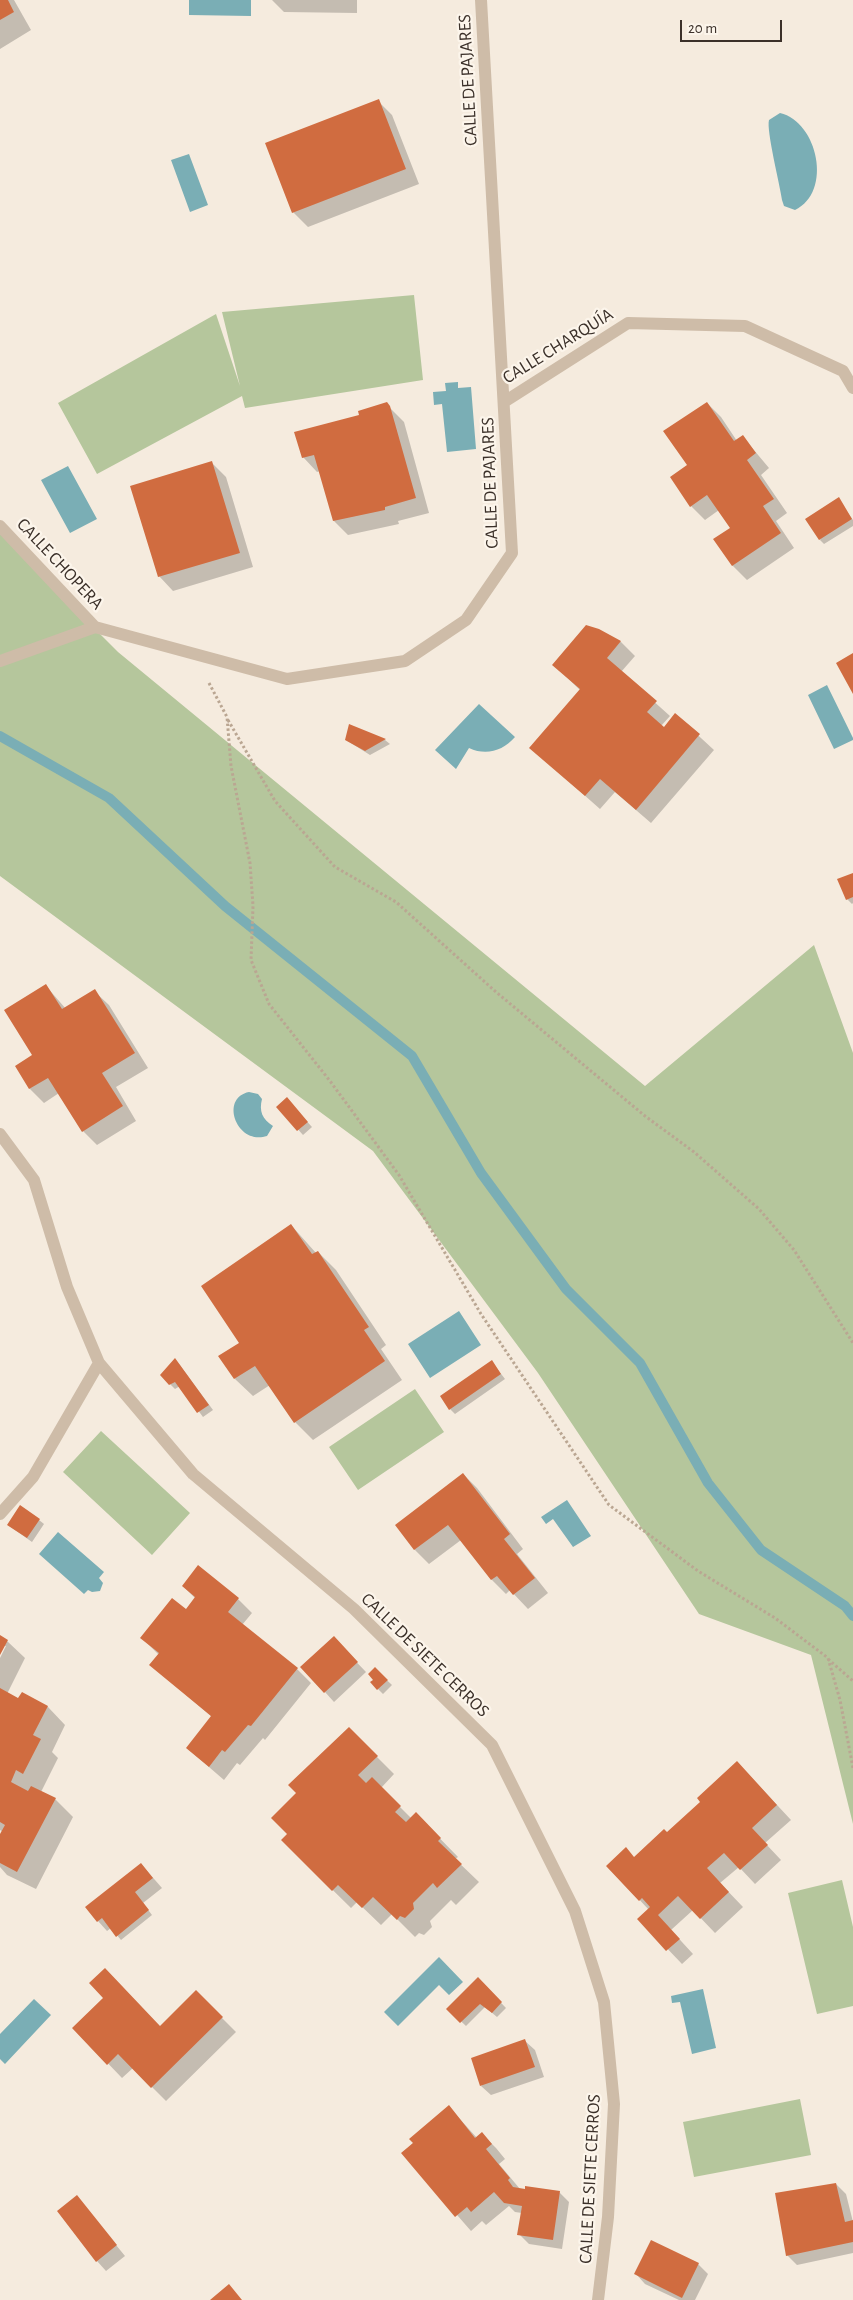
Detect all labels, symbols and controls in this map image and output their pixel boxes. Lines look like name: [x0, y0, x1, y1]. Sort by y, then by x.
scale bar: [683, 10, 786, 42]
street label: CALLE DE PAJARES: [454, 14, 482, 146]
text: 20 m: [688, 21, 717, 36]
street label: CALLE CHARQUÍA: [499, 303, 617, 389]
street label: CALLE DE PAJARES: [477, 417, 503, 549]
street label: CALLE CHOPERA: [12, 514, 108, 614]
street label: CALLE DE SIETE CERROS: [356, 1588, 494, 1722]
street label: CALLE DE SIETE CERROS: [575, 2094, 605, 2264]

